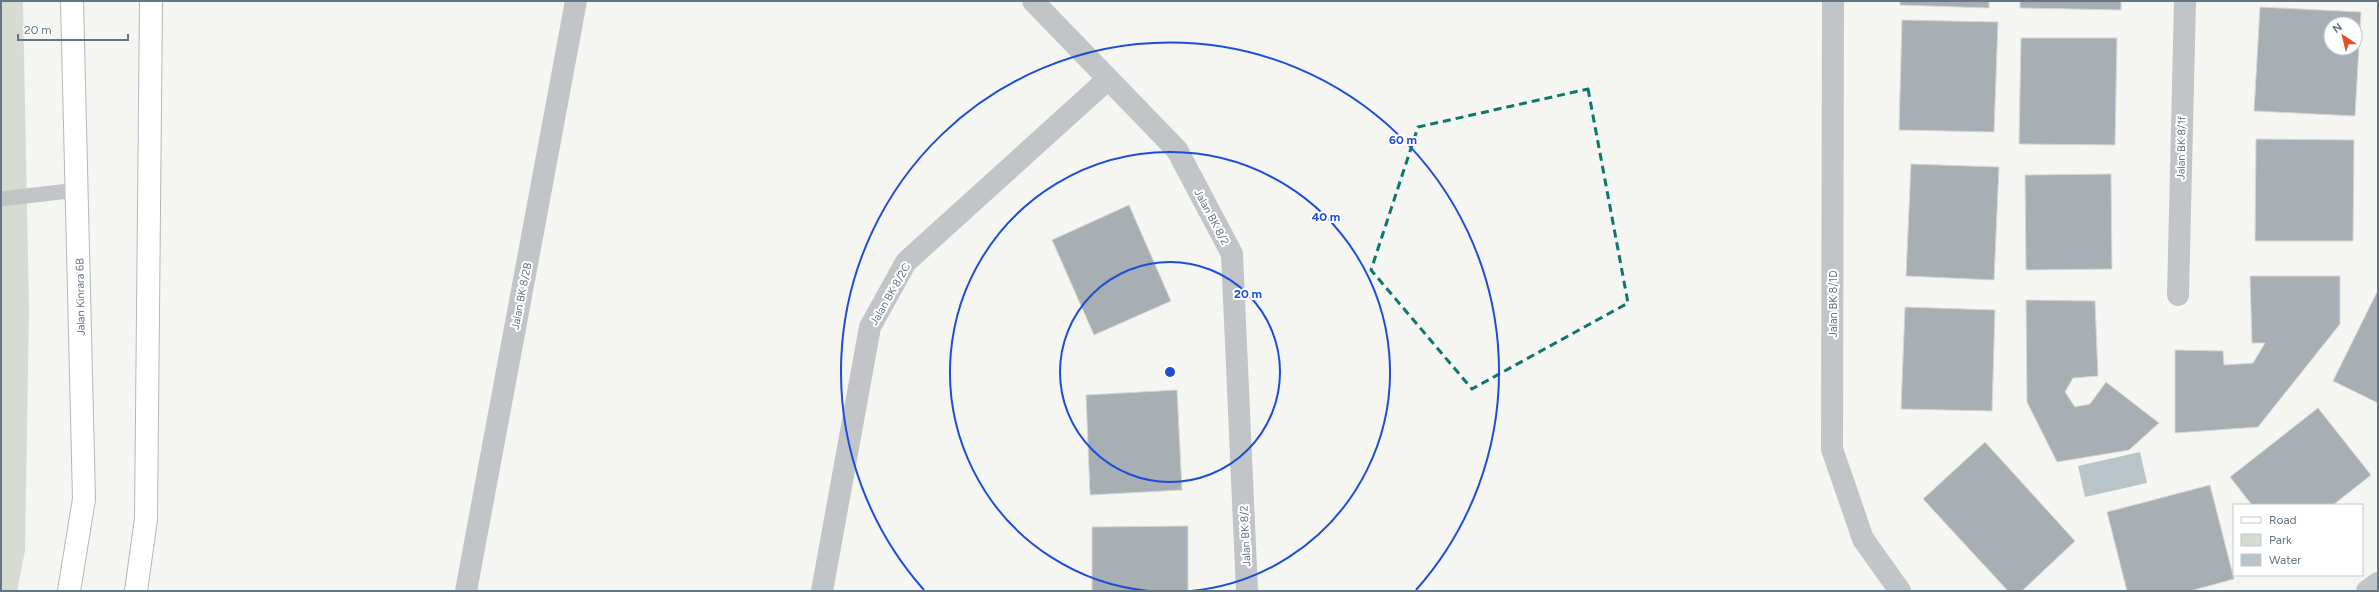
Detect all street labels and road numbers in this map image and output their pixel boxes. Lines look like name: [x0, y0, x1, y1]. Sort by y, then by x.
street label: Jalan BK 8/1f: [2174, 115, 2189, 180]
street label: Jalan BK 8/2: [1191, 187, 1232, 247]
street label: Jalan Kinrara 6B: [73, 258, 88, 336]
street label: Jalan BK 8/2B: [509, 261, 534, 331]
street label: Jalan BK 8/2C: [867, 261, 913, 328]
street label: Jalan BK 8/1D: [1827, 270, 1840, 338]
street label: Jalan BK 8/2: [1237, 505, 1254, 567]

